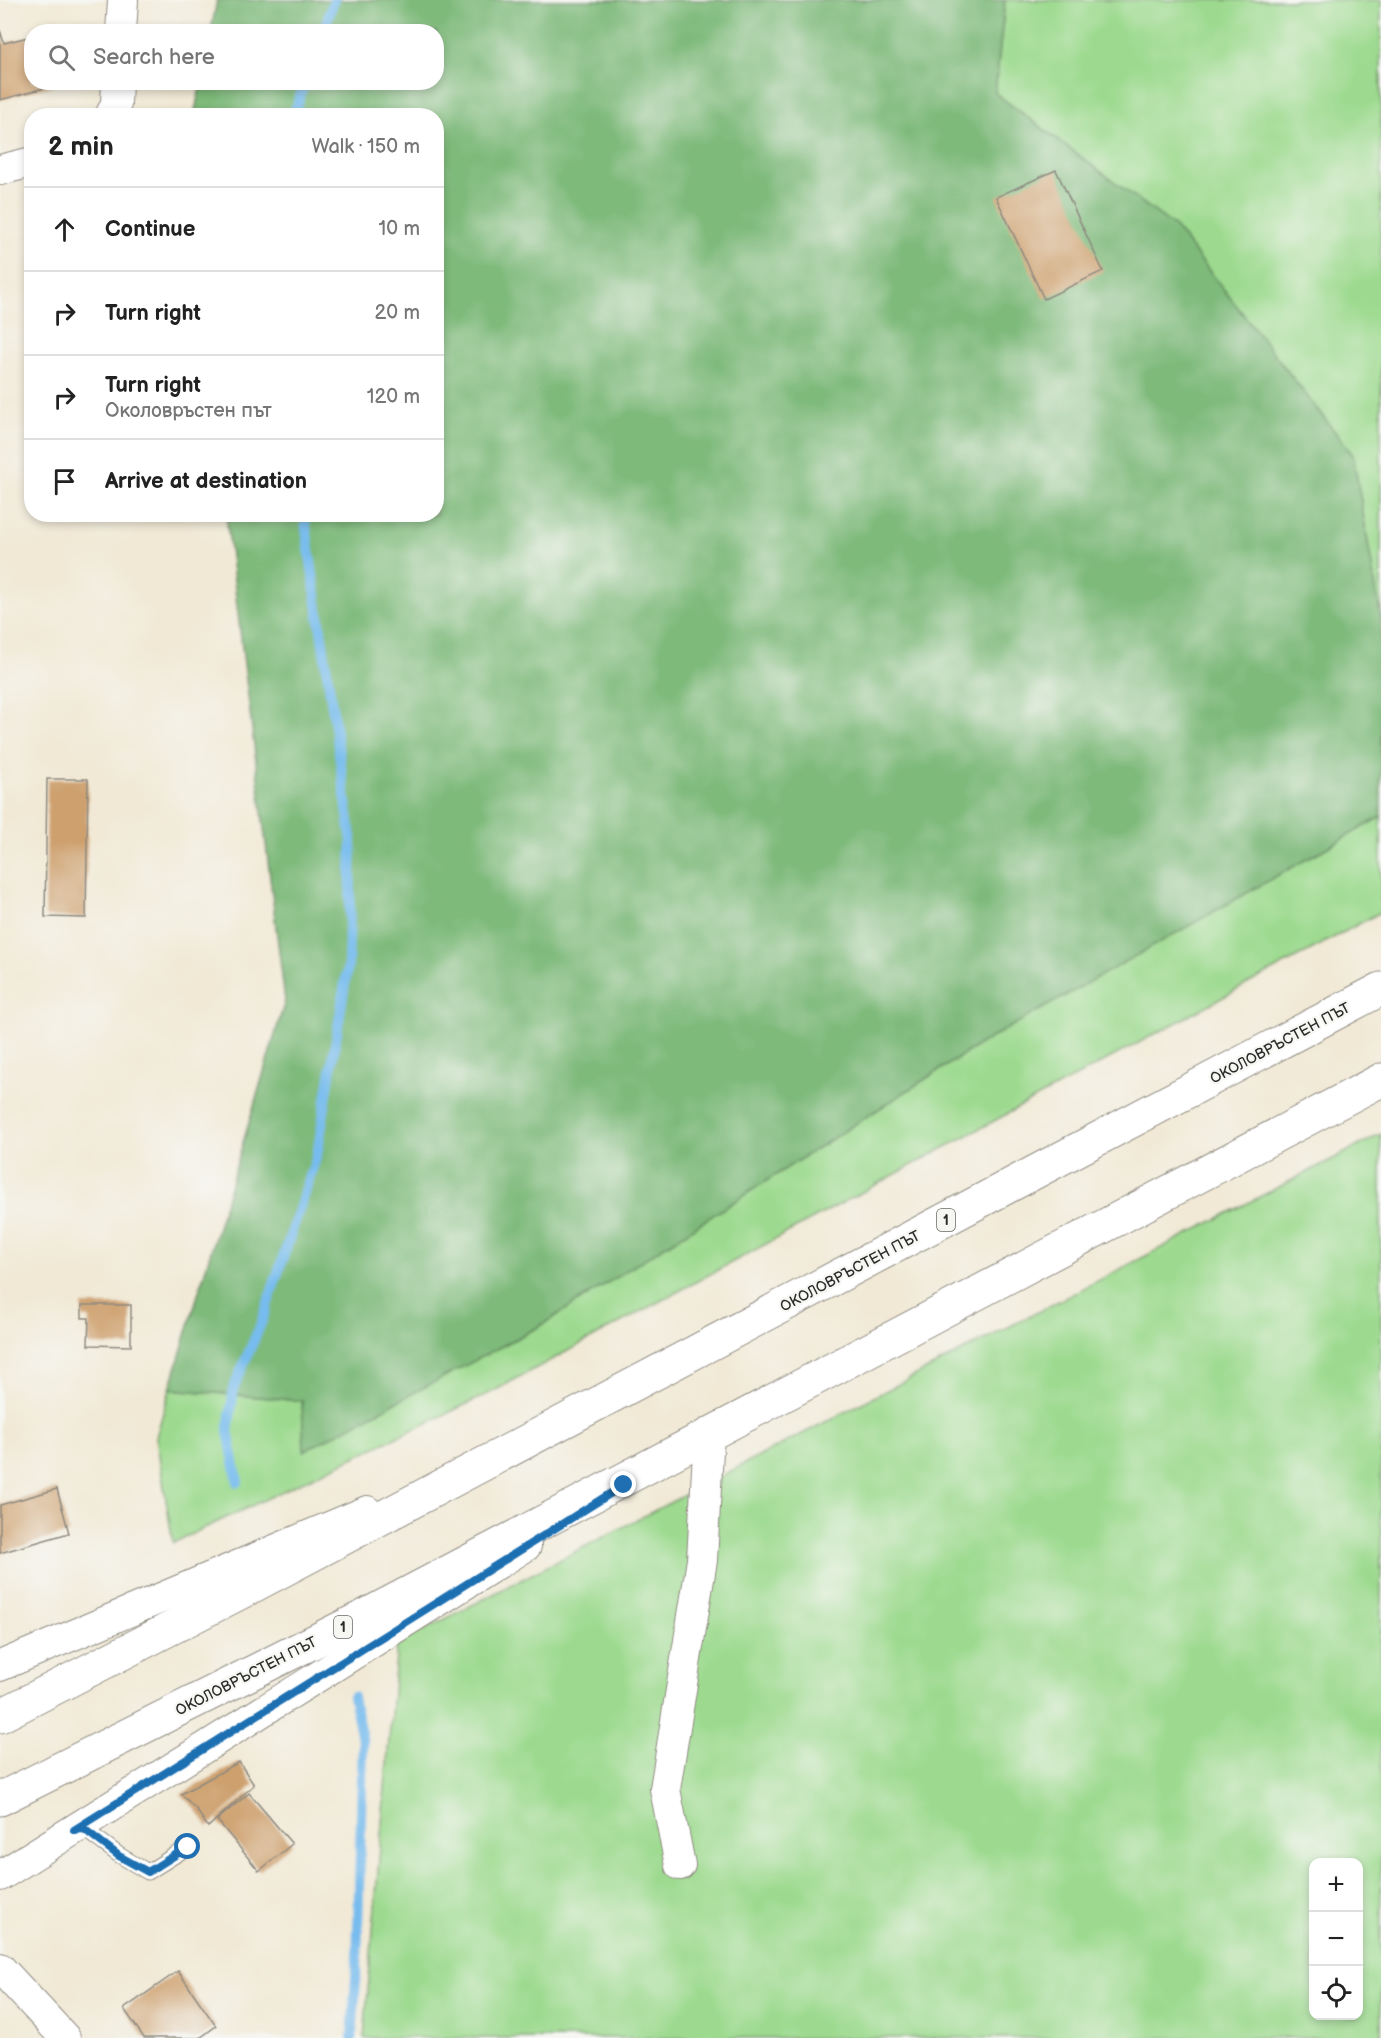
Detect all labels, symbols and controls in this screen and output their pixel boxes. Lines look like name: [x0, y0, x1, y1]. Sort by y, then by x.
search box: [24, 24, 444, 90]
icon: search: [45, 41, 78, 74]
text: Search here: [93, 44, 215, 71]
text: 2 min: [48, 132, 114, 163]
text: Walk · 150 m: [311, 135, 420, 159]
icon: ahead: [48, 213, 81, 246]
text: Continue: [105, 216, 195, 243]
text: 10 m: [379, 217, 420, 241]
icon: right: [48, 297, 81, 330]
text: Turn right: [105, 300, 201, 327]
text: 20 m: [375, 301, 420, 325]
text: Turn right: [105, 372, 201, 399]
icon: right: [48, 381, 81, 414]
text: 120 m: [367, 385, 420, 409]
text: Околовръстен път: [105, 399, 272, 423]
icon: arrive: [48, 465, 81, 498]
text: Arrive at destination: [105, 468, 307, 495]
street label: ОКОЛОВРЪСТЕН ПЪТ: [1207, 998, 1354, 1088]
road number: 1: [937, 1209, 955, 1231]
street label: ОКОЛОВРЪСТЕН ПЪТ: [777, 1226, 924, 1316]
route end: [610, 1471, 636, 1497]
road number: 1: [334, 1616, 352, 1638]
street label: ОКОЛОВРЪСТЕН ПЪТ: [172, 1632, 320, 1720]
route start: [174, 1833, 200, 1859]
map controls: [1309, 1858, 1363, 2020]
button: +: [1309, 1858, 1363, 1912]
button: −: [1309, 1912, 1363, 1966]
button: locate: [1309, 1966, 1363, 2020]

